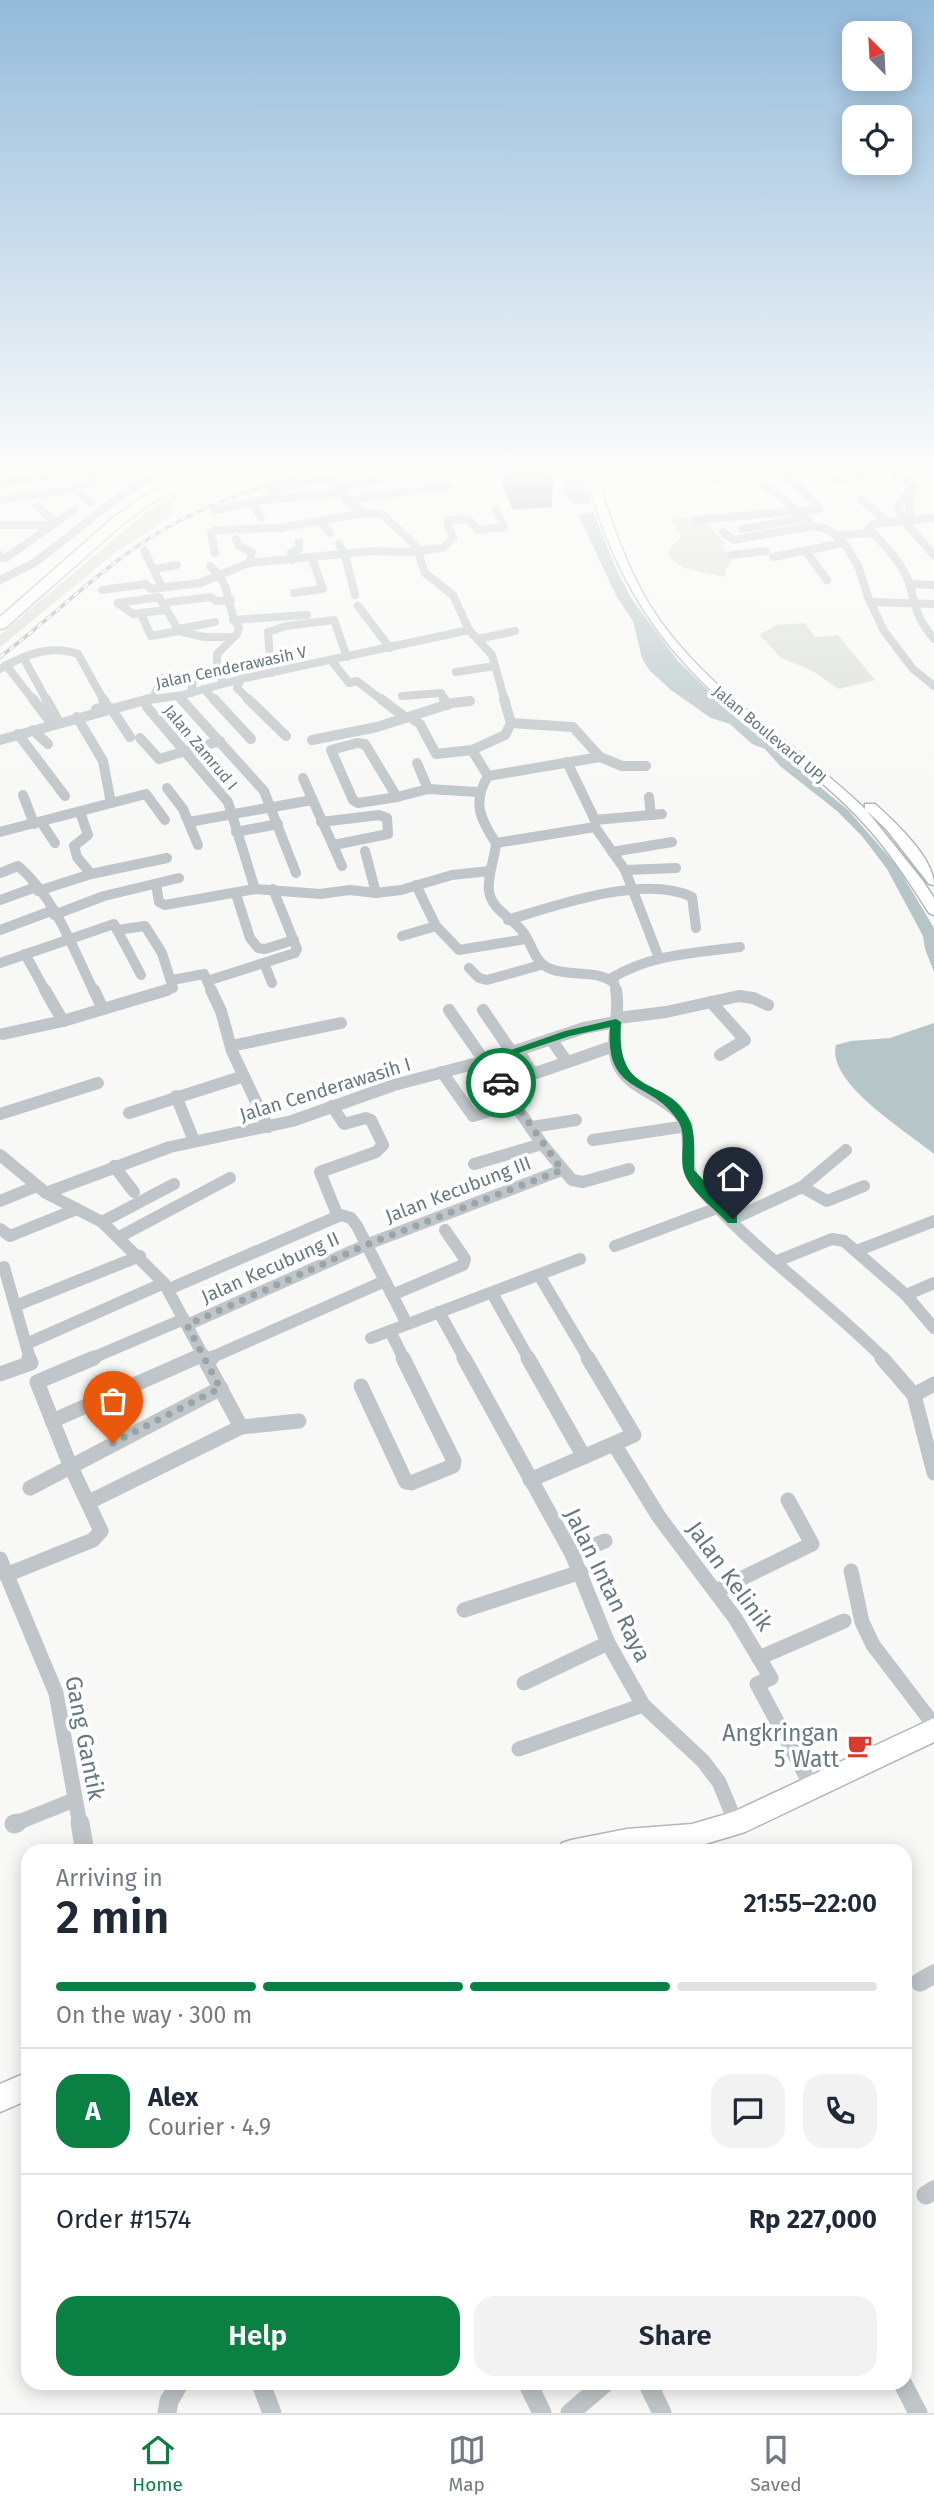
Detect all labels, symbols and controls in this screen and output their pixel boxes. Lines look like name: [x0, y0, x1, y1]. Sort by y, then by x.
north arrow: [842, 21, 912, 91]
map controls: [842, 21, 912, 175]
button: locate: [842, 105, 912, 175]
street label: Jalan Cenderawasih V: [154, 642, 308, 693]
street label: Jalan Boulevard UPJ: [709, 681, 830, 787]
street label: Jalan Zamrud I: [160, 701, 242, 794]
courier: [466, 1048, 536, 1118]
street label: Jalan Cenderawasih I: [237, 1052, 414, 1126]
icon: car: [482, 1064, 520, 1102]
pin: [703, 1147, 763, 1219]
street label: Jalan Kecubung III: [382, 1151, 534, 1228]
icon: home: [714, 1158, 752, 1196]
street label: Jalan Kecubung II: [198, 1227, 343, 1308]
pin: [83, 1371, 143, 1443]
icon: bag: [94, 1382, 132, 1420]
street label: Jalan Intan Raya: [559, 1503, 657, 1667]
street label: Jalan Kelinik: [681, 1516, 779, 1636]
street label: Gang Gantik: [59, 1674, 111, 1803]
place label: Angkringan 5 Watt: [722, 1719, 840, 1773]
cafe icon: Angkringan 5 Watt: [845, 1732, 873, 1760]
text: Arriving in: [56, 1864, 163, 1892]
text: 21:55–22:00: [744, 1888, 877, 1919]
text: 2 min: [56, 1890, 169, 1945]
text: On the way · 300 m: [56, 2001, 252, 2029]
button: chat: [711, 2074, 785, 2148]
button: phone: [803, 2074, 877, 2148]
text: Alex: [148, 2082, 198, 2113]
text: A: [85, 2096, 101, 2127]
text: Courier · 4.9: [148, 2113, 271, 2141]
text: Order #1574: [56, 2204, 191, 2235]
text: Rp 227,000: [749, 2204, 877, 2235]
button: Help: [56, 2296, 460, 2376]
button: Share: [474, 2296, 877, 2376]
tab: Home: [132, 2431, 183, 2496]
tab: Map: [448, 2431, 486, 2496]
tab: Saved: [750, 2431, 802, 2496]

